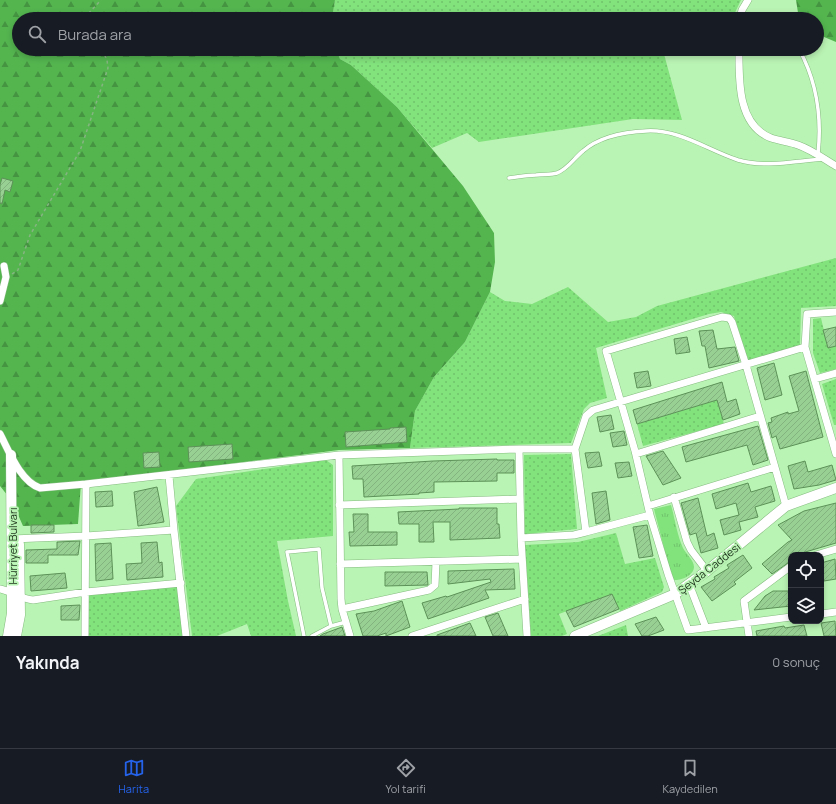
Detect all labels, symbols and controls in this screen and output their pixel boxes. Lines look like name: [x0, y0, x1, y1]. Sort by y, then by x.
search box: [12, 12, 824, 56]
icon: search: [26, 23, 48, 45]
text: Burada ara: [58, 24, 132, 45]
street label: Hürriyet Bulvarı: [5, 508, 20, 584]
street label: Şeyda Caddesi: [675, 539, 743, 597]
map controls: [788, 552, 824, 624]
button: locate: [788, 552, 824, 588]
button: layers: [788, 588, 824, 624]
text: Yakında: [16, 651, 80, 674]
text: 0 sonuç: [772, 653, 820, 671]
tab: Harita: [118, 757, 149, 796]
tab: Yol tarifi: [386, 757, 426, 796]
tab: Kaydedilen: [662, 757, 718, 796]

